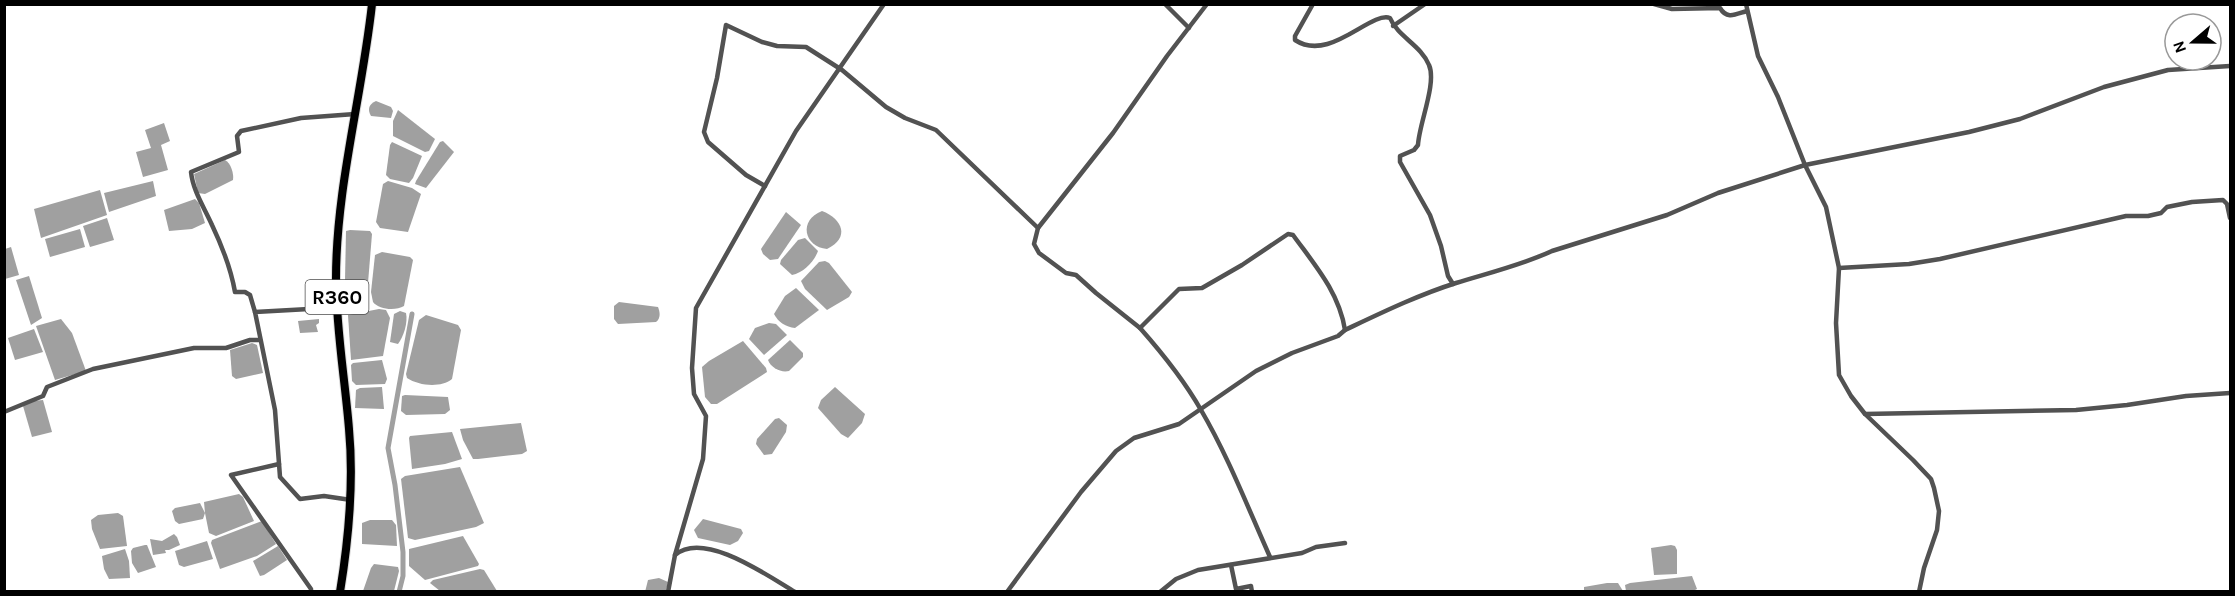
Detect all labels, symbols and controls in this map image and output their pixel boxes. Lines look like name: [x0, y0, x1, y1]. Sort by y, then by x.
north arrow: [2163, 12, 2223, 72]
text: N: [2168, 38, 2190, 56]
road number: R360: [306, 280, 368, 314]

